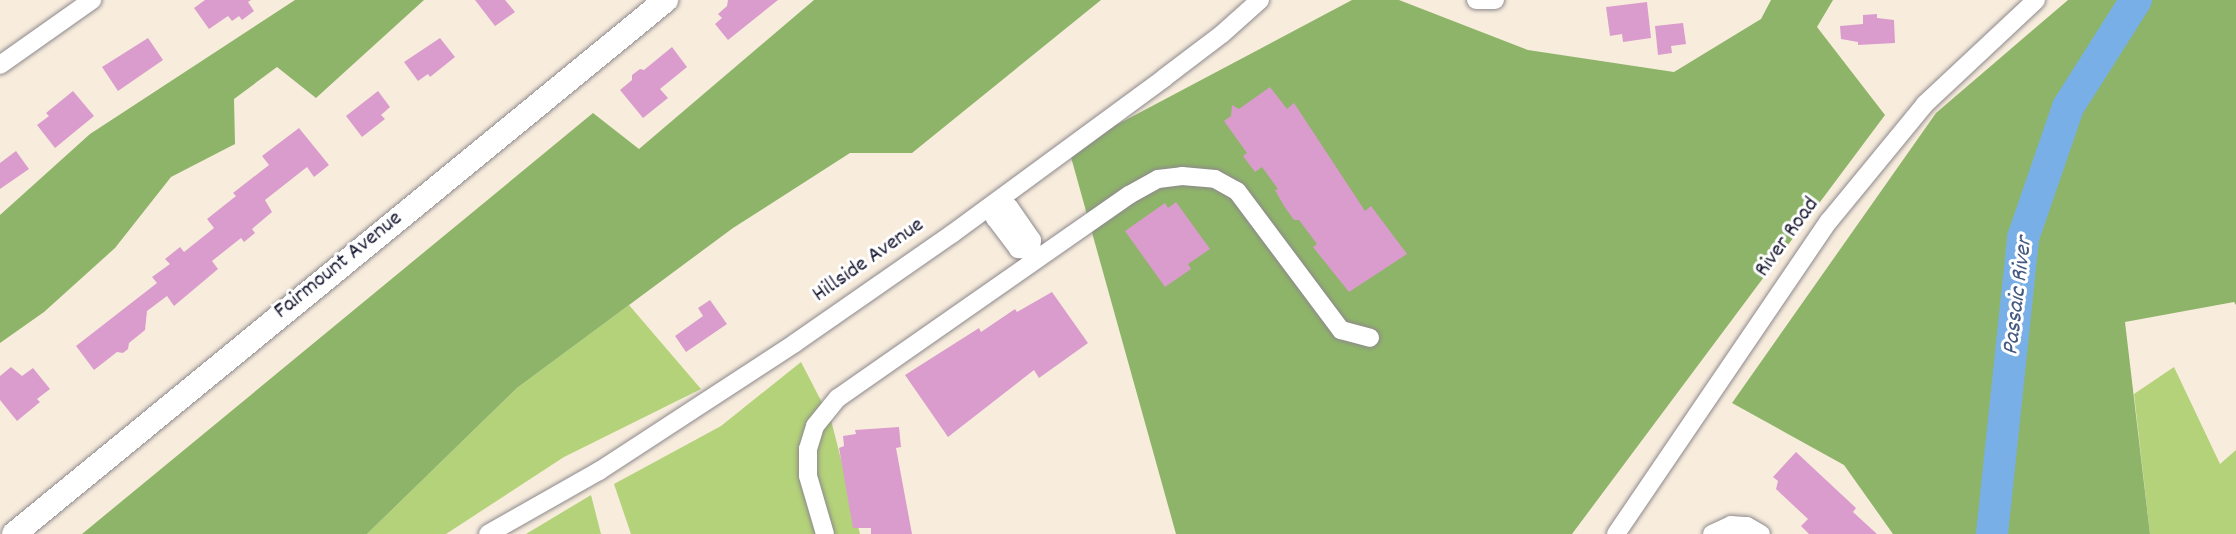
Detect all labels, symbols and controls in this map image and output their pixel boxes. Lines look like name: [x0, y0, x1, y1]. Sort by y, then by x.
street label: River Road: [1750, 193, 1826, 283]
street label: Fairmount Avenue: [269, 206, 409, 326]
street label: Hillside Avenue: [808, 212, 930, 310]
water label: Passaic River: [1997, 235, 2041, 357]

